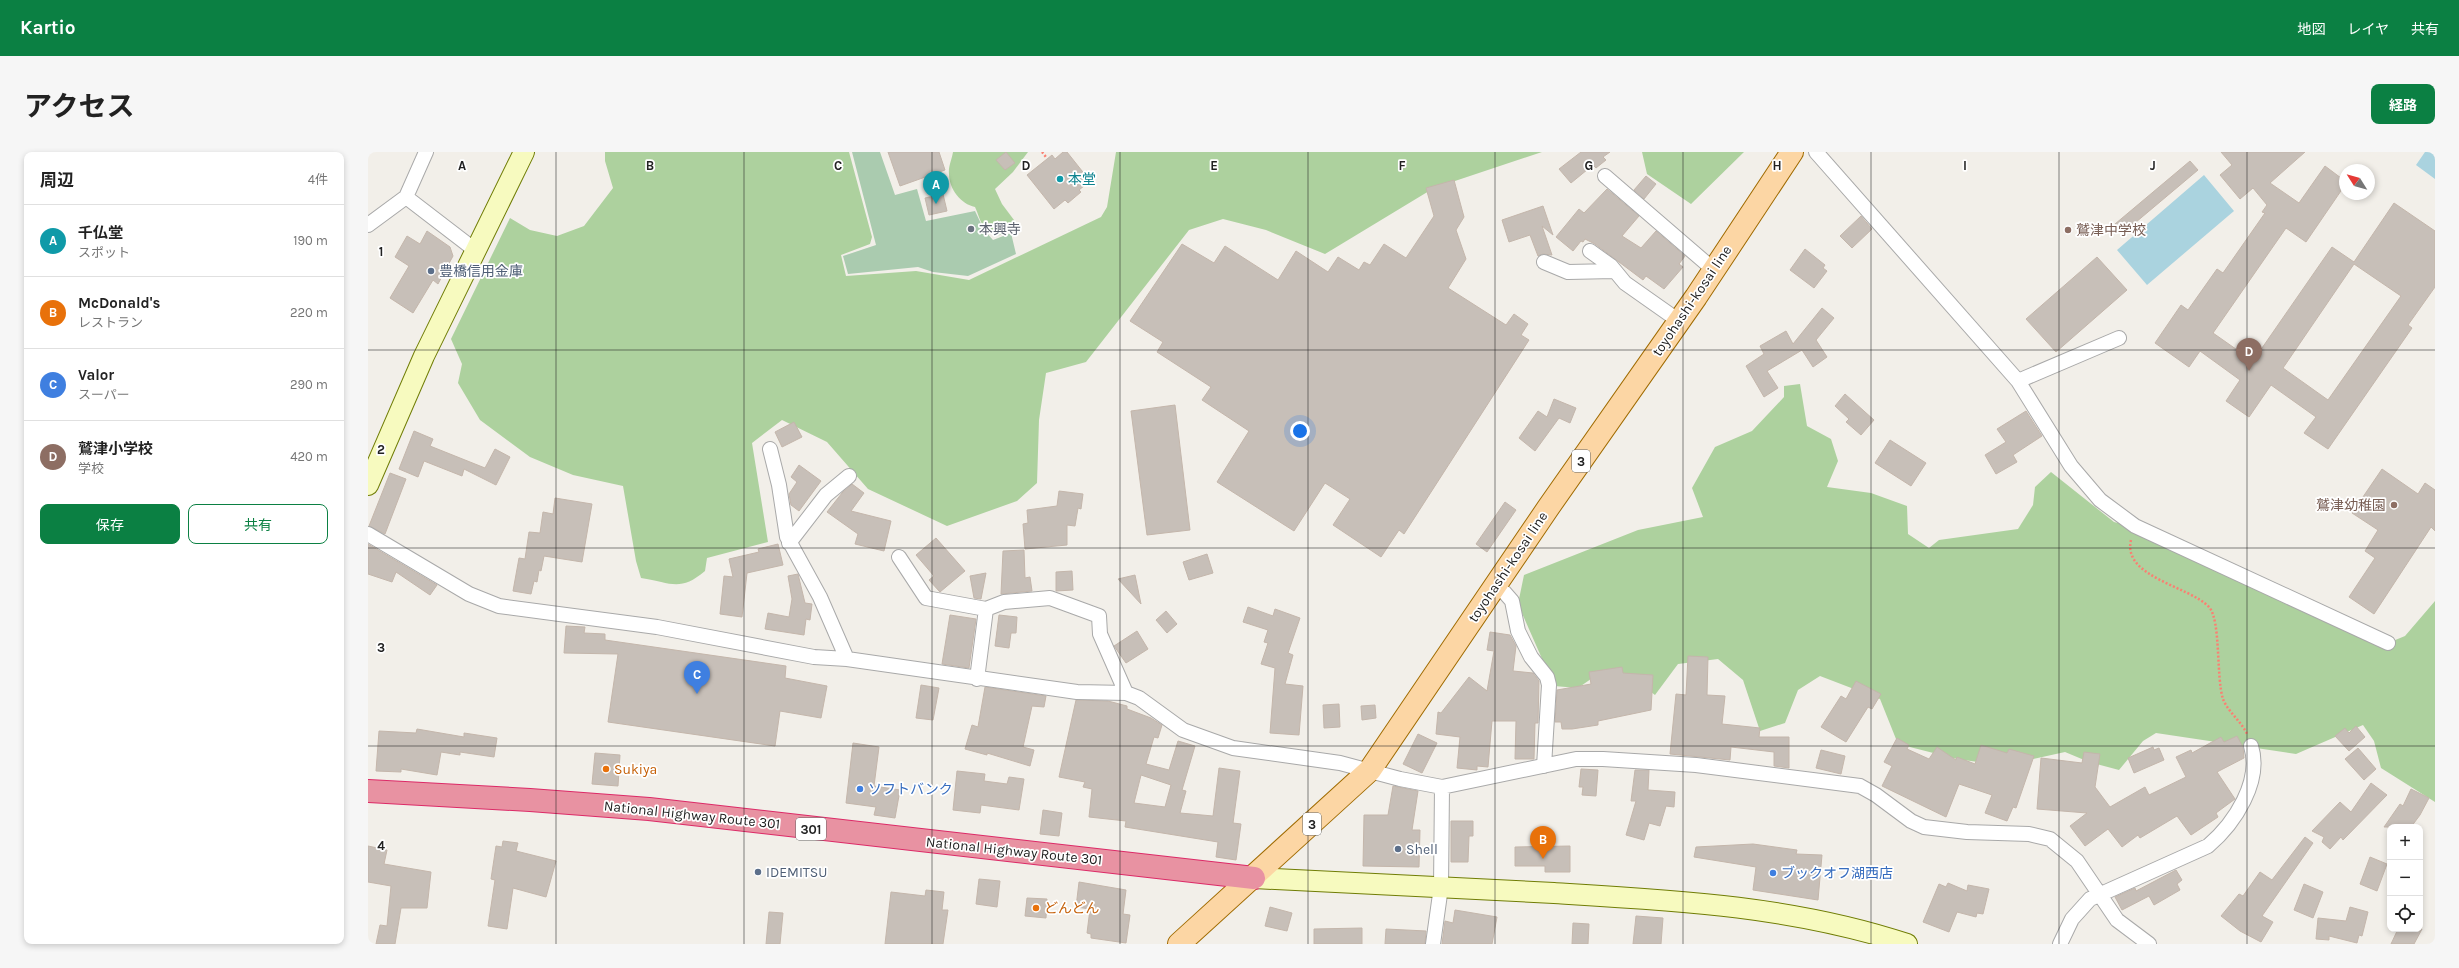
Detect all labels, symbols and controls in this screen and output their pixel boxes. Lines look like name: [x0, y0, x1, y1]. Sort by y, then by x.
text: Kartio: [20, 17, 75, 39]
text: 地図: [2297, 21, 2325, 38]
text: レイヤ: [2347, 21, 2389, 38]
text: 共有: [2411, 21, 2439, 38]
button: 経路: [2371, 84, 2435, 124]
text: アクセス: [24, 90, 135, 123]
text: A: [458, 158, 466, 173]
text: B: [646, 158, 654, 173]
text: C: [834, 158, 842, 173]
text: D: [1022, 158, 1031, 173]
text: E: [1210, 158, 1218, 173]
text: F: [1398, 158, 1406, 173]
text: G: [1585, 158, 1593, 173]
text: H: [1772, 158, 1782, 173]
text: I: [1963, 158, 1967, 173]
text: J: [2150, 158, 2156, 173]
north arrow: [2339, 164, 2375, 200]
text: 周辺: [40, 170, 74, 190]
pin: A: [923, 171, 949, 204]
place label: 本堂: [1068, 171, 1096, 188]
text: 4件: [308, 172, 328, 187]
marker: 本堂: [1055, 174, 1065, 184]
place label: 本興寺: [979, 221, 1021, 238]
place label: 鷲津中学校: [2076, 222, 2146, 239]
text: 千仏堂: [78, 224, 123, 242]
marker: 本興寺: [966, 224, 976, 234]
marker: 鷲津中学校: [2063, 225, 2073, 235]
text: A: [49, 233, 57, 248]
text: 190 m: [293, 233, 328, 248]
street label: toyohashi-kosai line: [1649, 242, 1735, 360]
text: 1: [379, 244, 383, 259]
text: スポット: [78, 245, 130, 260]
place label: 豊橋信用金庫: [439, 263, 523, 280]
marker: 豊橋信用金庫: [426, 266, 436, 276]
text: McDonald's: [78, 294, 160, 312]
text: B: [49, 305, 57, 320]
text: 220 m: [290, 305, 328, 320]
text: レストラン: [78, 315, 143, 330]
pin: D: [2236, 338, 2262, 371]
text: Valor: [78, 366, 114, 384]
text: C: [49, 377, 57, 392]
text: 290 m: [290, 377, 328, 392]
text: スーパー: [78, 387, 130, 402]
your location: [1290, 421, 1310, 441]
text: 鷲津小学校: [78, 440, 153, 458]
text: 2: [377, 442, 385, 457]
text: D: [49, 449, 57, 464]
text: 420 m: [290, 449, 328, 464]
road number: 3: [1572, 450, 1590, 472]
text: 学校: [78, 461, 104, 476]
place label: 鷲津幼稚園: [2316, 497, 2386, 514]
marker: 鷲津幼稚園: [2389, 500, 2399, 510]
button: 保存: [40, 504, 180, 544]
button: 共有: [188, 504, 328, 544]
street label: toyohashi-kosai line: [1465, 508, 1551, 626]
text: 3: [377, 640, 385, 655]
pin: C: [684, 661, 710, 694]
place label: Sukiya: [614, 761, 657, 778]
marker: Sukiya: [601, 764, 611, 774]
place label: ソフトバンク: [868, 781, 953, 798]
marker: ソフトバンク: [855, 784, 865, 794]
street label: National Highway Route 301: [603, 797, 781, 833]
road number: 3: [1303, 813, 1321, 835]
road number: 301: [796, 818, 826, 840]
map controls: [2387, 824, 2423, 932]
button: +: [2387, 824, 2423, 860]
pin: B: [1530, 826, 1556, 859]
street label: National Highway Route 301: [925, 833, 1103, 869]
text: 4: [377, 838, 385, 853]
place label: Shell: [1406, 841, 1438, 858]
marker: Shell: [1393, 844, 1403, 854]
button: −: [2387, 860, 2423, 896]
place label: IDEMITSU: [766, 864, 827, 881]
place label: ブックオフ湖西店: [1781, 865, 1893, 882]
marker: IDEMITSU: [753, 867, 763, 877]
marker: ブックオフ湖西店: [1768, 868, 1778, 878]
button: locate: [2387, 896, 2423, 932]
place label: どんどん: [1044, 900, 1100, 917]
marker: どんどん: [1031, 903, 1041, 913]

